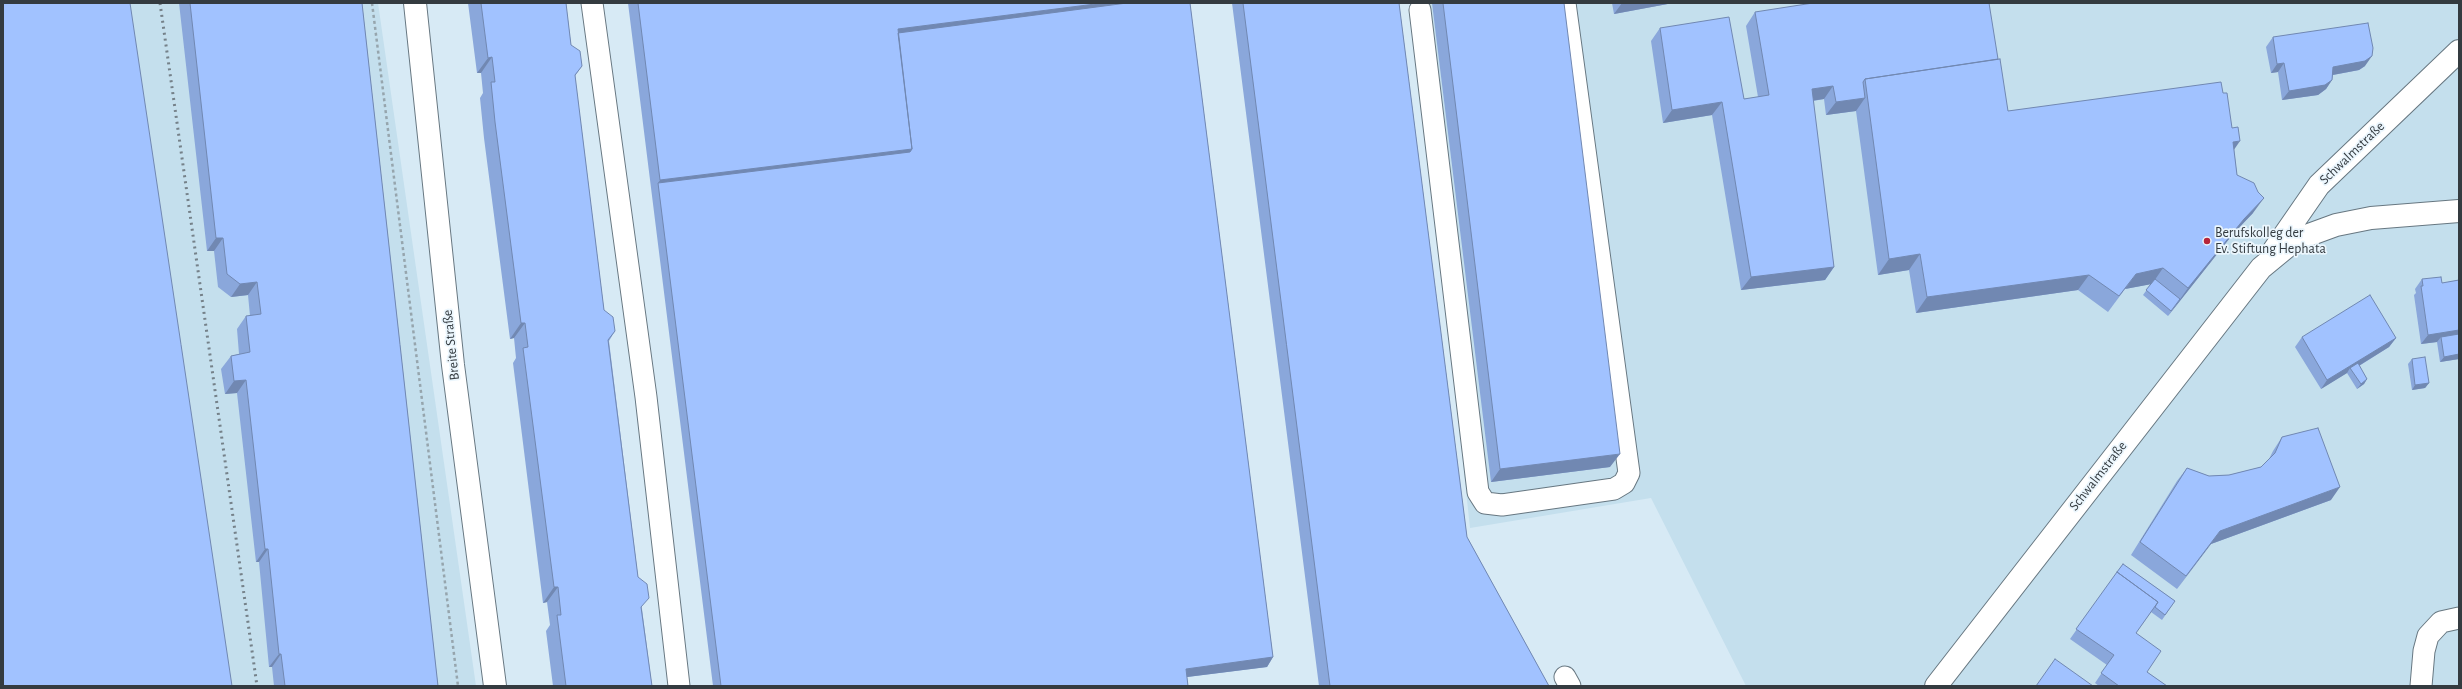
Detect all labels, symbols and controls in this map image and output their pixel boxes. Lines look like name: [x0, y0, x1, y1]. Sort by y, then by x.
street label: Schwalmstraße: [2316, 118, 2388, 188]
place label: Berufskolleg der Ev. Stiftung Hephata: [2215, 225, 2326, 258]
marker: Berufskolleg der Ev. Stiftung Hephata: [2202, 236, 2212, 246]
street label: Breite Straße: [439, 309, 463, 381]
street label: Schwalmstraße: [2066, 438, 2130, 514]

